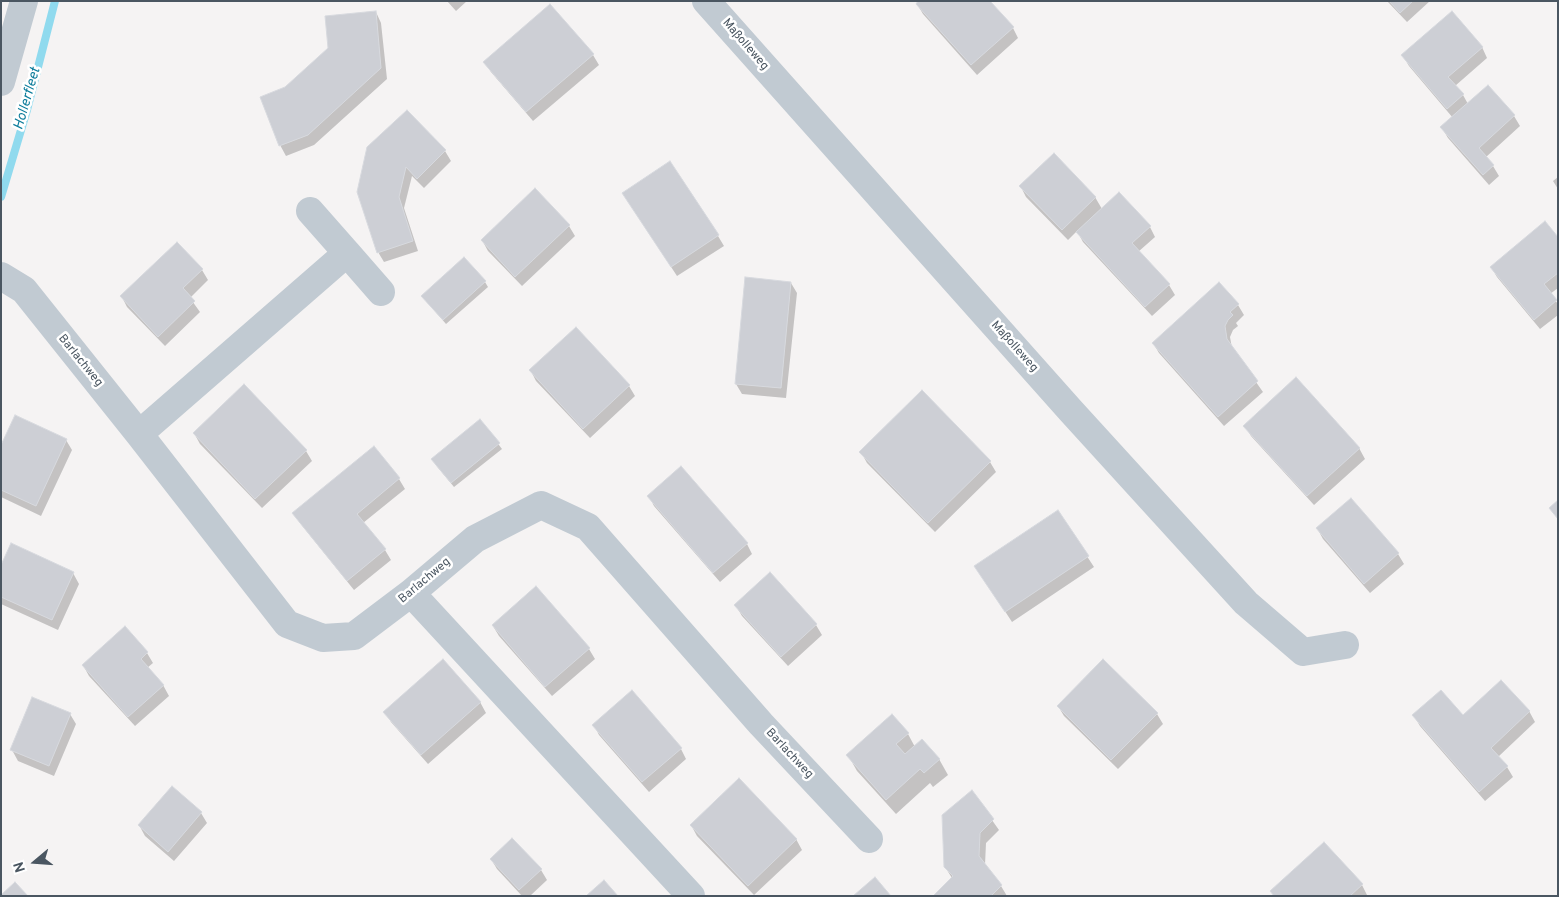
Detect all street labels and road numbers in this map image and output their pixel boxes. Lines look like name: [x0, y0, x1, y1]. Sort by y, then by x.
street label: Maßolleweg: [719, 16, 771, 74]
street label: Maßolleweg: [987, 319, 1041, 375]
street label: Barlachweg: [55, 332, 105, 390]
street label: Barlachweg: [396, 555, 454, 607]
street label: Barlachweg: [762, 726, 816, 782]

